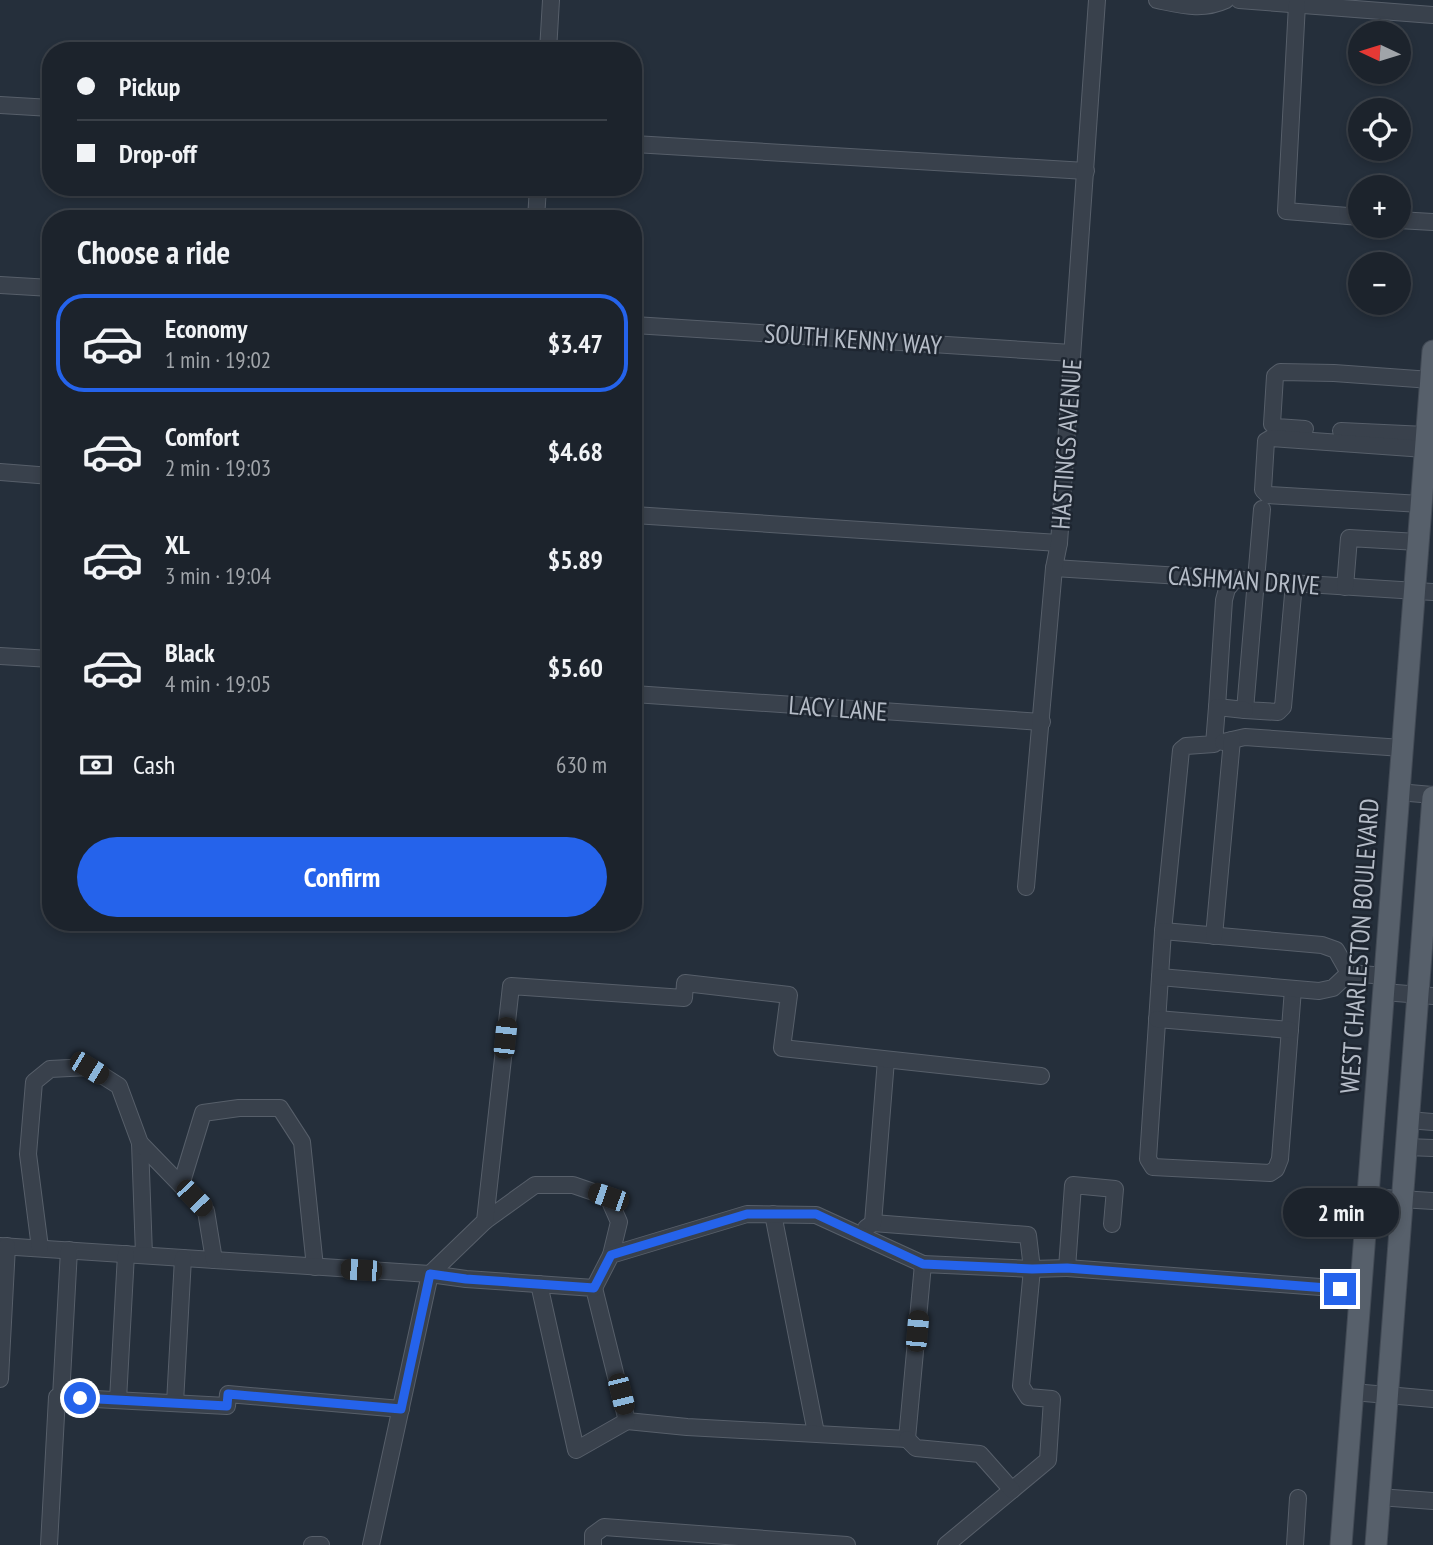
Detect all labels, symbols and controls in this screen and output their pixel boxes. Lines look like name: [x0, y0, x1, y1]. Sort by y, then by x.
north arrow: [1348, 21, 1410, 84]
map controls: [1348, 21, 1411, 315]
text: Pickup: [119, 70, 180, 103]
button: locate: [1348, 98, 1411, 161]
text: Drop-off: [119, 137, 197, 170]
button: +: [1348, 175, 1411, 238]
text: Choose a ride: [77, 231, 230, 273]
button: −: [1348, 252, 1411, 315]
icon: car: [81, 312, 144, 375]
text: Economy: [165, 312, 247, 345]
street label: SOUTH KENNY WAY: [763, 316, 943, 362]
text: $3.47: [548, 327, 603, 360]
text: 1 min · 19:02: [165, 345, 271, 374]
street label: HASTINGS AVENUE: [1044, 358, 1088, 530]
icon: car: [81, 420, 144, 483]
text: Comfort: [165, 420, 239, 453]
text: $4.68: [548, 435, 603, 468]
text: 2 min · 19:03: [165, 453, 271, 482]
icon: car: [81, 528, 144, 591]
text: XL: [165, 528, 190, 561]
text: $5.89: [548, 543, 603, 576]
street label: CASHMAN DRIVE: [1167, 558, 1321, 602]
text: 3 min · 19:04: [165, 561, 271, 590]
icon: car: [81, 636, 144, 699]
text: Black: [165, 636, 215, 669]
text: $5.60: [548, 651, 603, 684]
text: 4 min · 19:05: [165, 669, 271, 698]
street label: LACY LANE: [787, 688, 889, 728]
icon: cash: [77, 746, 115, 784]
text: Cash: [133, 748, 175, 781]
text: 630 m: [556, 750, 607, 779]
street label: WEST CHARLESTON BOULEVARD: [1332, 797, 1386, 1095]
button: Confirm: [77, 837, 607, 917]
car: [493, 1016, 518, 1060]
car: [66, 1048, 113, 1088]
car: [172, 1176, 217, 1220]
car: [585, 1180, 632, 1214]
callout: 2 min: [1282, 1188, 1398, 1236]
text: 2 min: [1318, 1198, 1364, 1227]
car: [340, 1258, 383, 1282]
route end: [1324, 1273, 1356, 1305]
car: [905, 1309, 930, 1353]
car: [606, 1371, 637, 1417]
route start: [64, 1382, 96, 1414]

